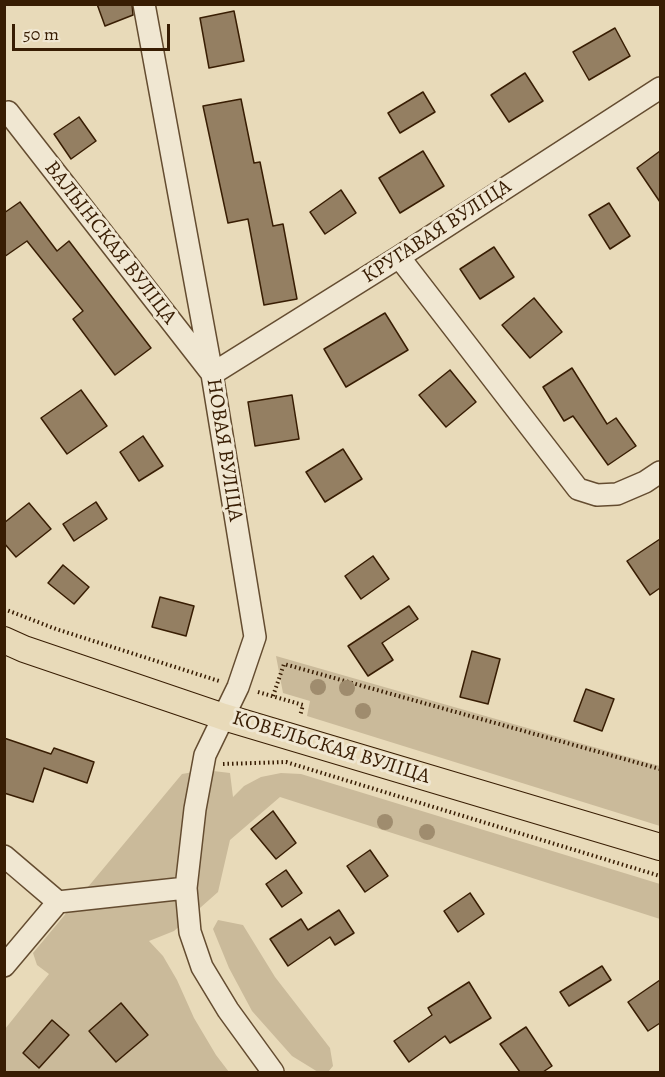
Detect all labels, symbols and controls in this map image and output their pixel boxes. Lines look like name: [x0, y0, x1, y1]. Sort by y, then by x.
scale bar: [15, 12, 172, 50]
text: 50 m: [23, 22, 59, 46]
street label: ВАЛЫНСКАЯ ВУЛІЦА: [38, 156, 182, 330]
street label: КРУГАВАЯ ВУЛІЦА: [358, 174, 516, 290]
street label: НОВАЯ ВУЛІЦА: [200, 377, 248, 523]
street label: КОВЕЛЬСКАЯ ВУЛІЦА: [229, 706, 433, 790]

